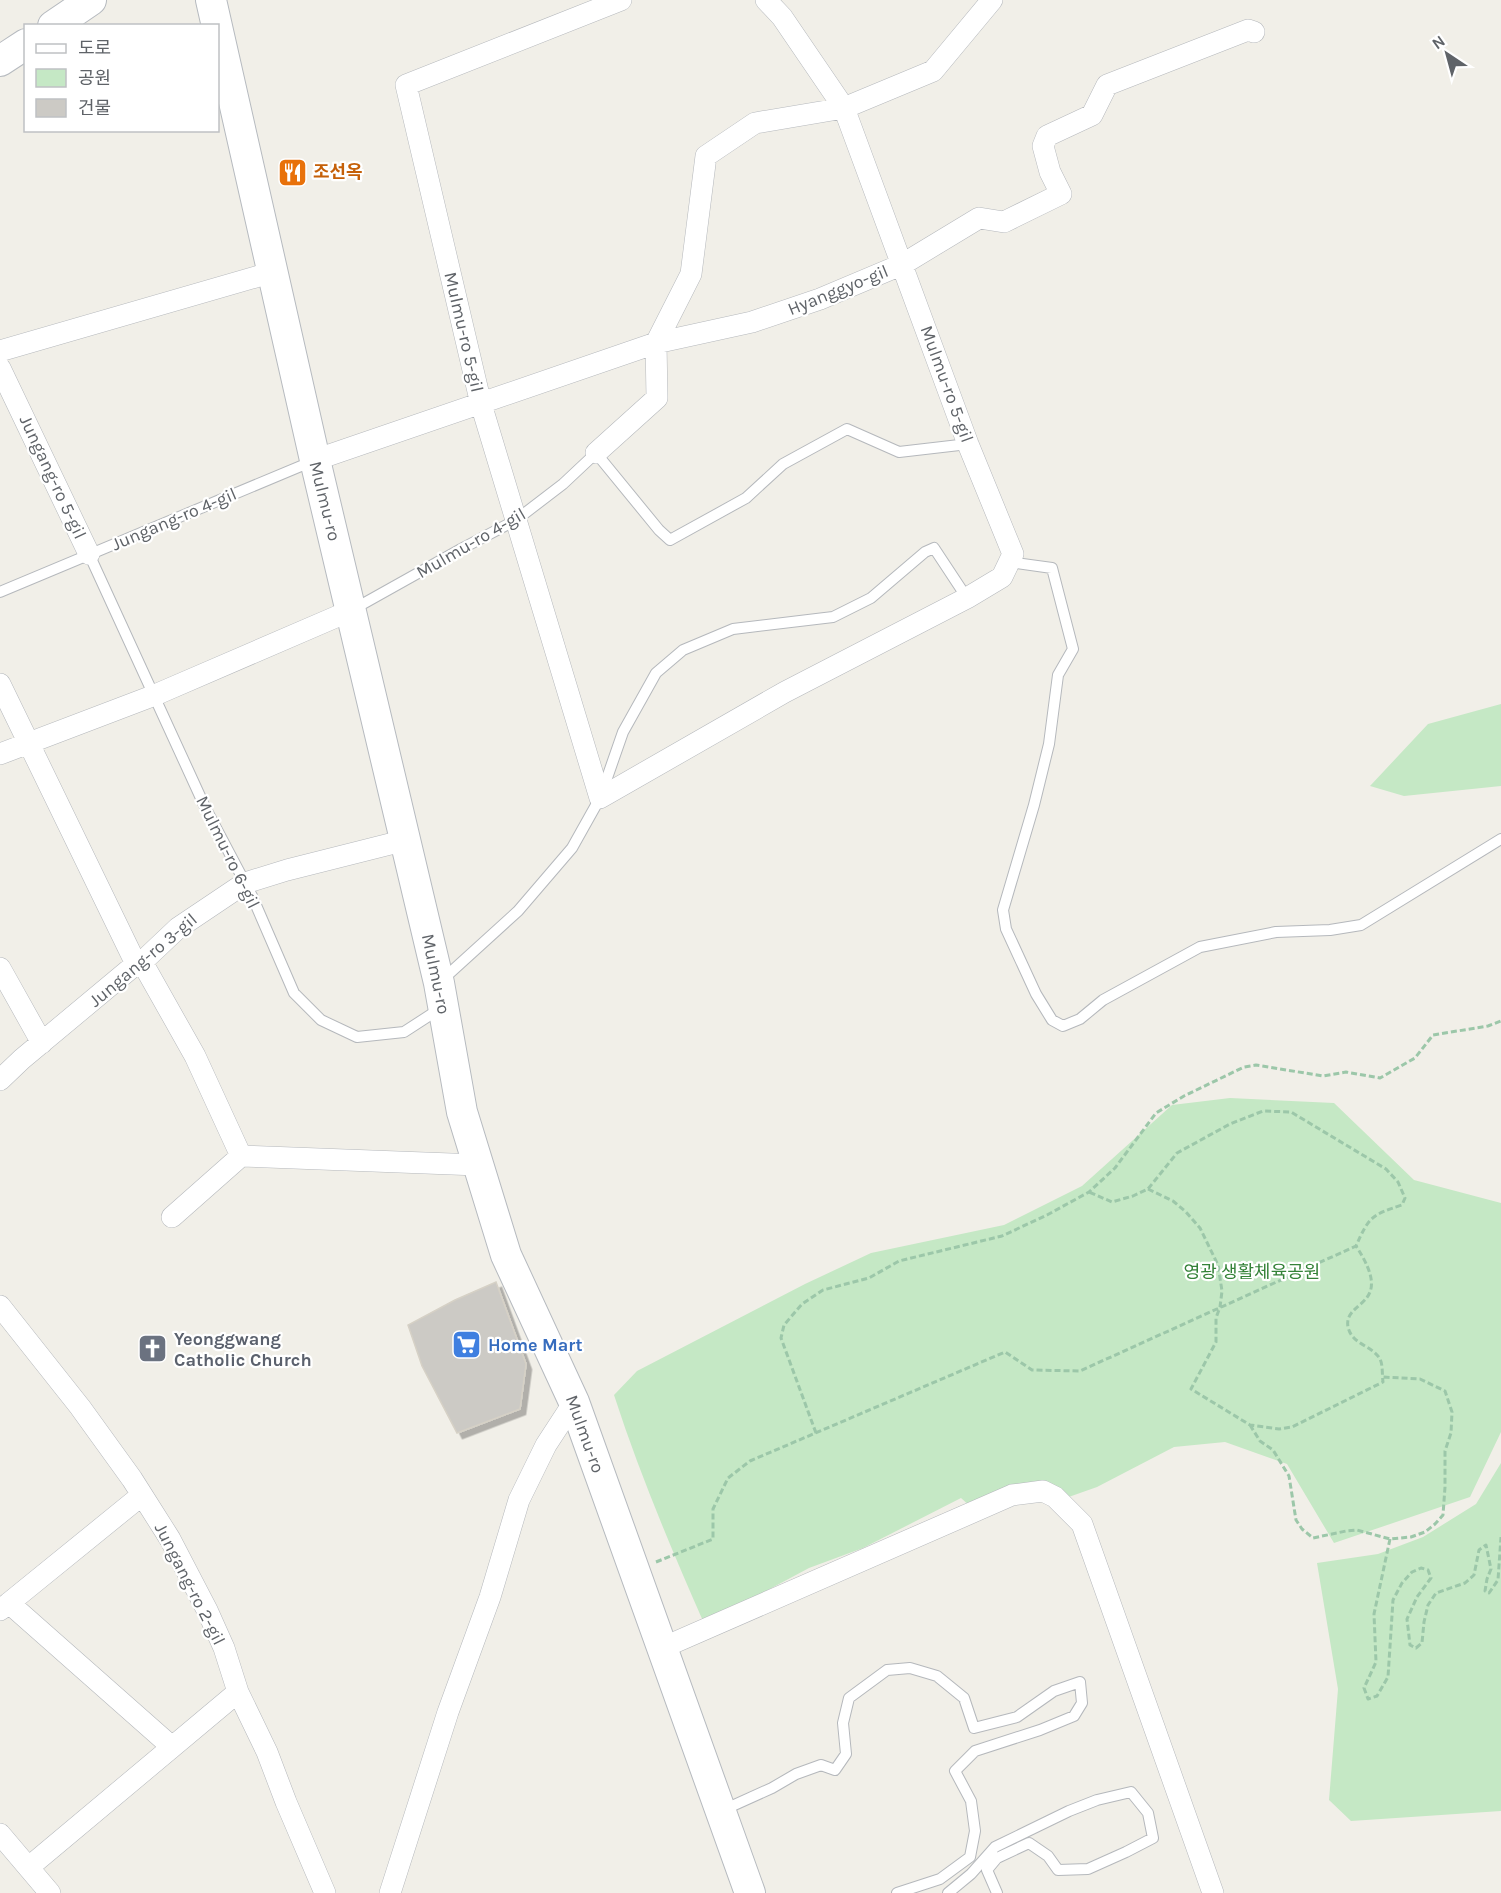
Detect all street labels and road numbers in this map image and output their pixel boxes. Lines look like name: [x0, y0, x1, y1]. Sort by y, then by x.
street label: Hyanggyo-gil: [784, 260, 892, 320]
street label: Mulmu-ro 5-gil: [439, 270, 489, 394]
street label: Mulmu-ro 5-gil: [916, 323, 978, 445]
street label: Jungang-ro 5-gil: [15, 412, 91, 542]
street label: Mulmu-ro: [304, 459, 346, 543]
street label: Jungang-ro 4-gil: [108, 483, 240, 555]
street label: Mulmu-ro 4-gil: [412, 503, 530, 583]
street label: Mulmu-ro 6-gil: [191, 792, 265, 912]
street label: Jungang-ro 3-gil: [84, 908, 202, 1012]
street label: Mulmu-ro: [417, 932, 455, 1016]
street label: Mulmu-ro: [561, 1392, 609, 1476]
street label: Jungang-ro 2-gil: [150, 1519, 230, 1649]

